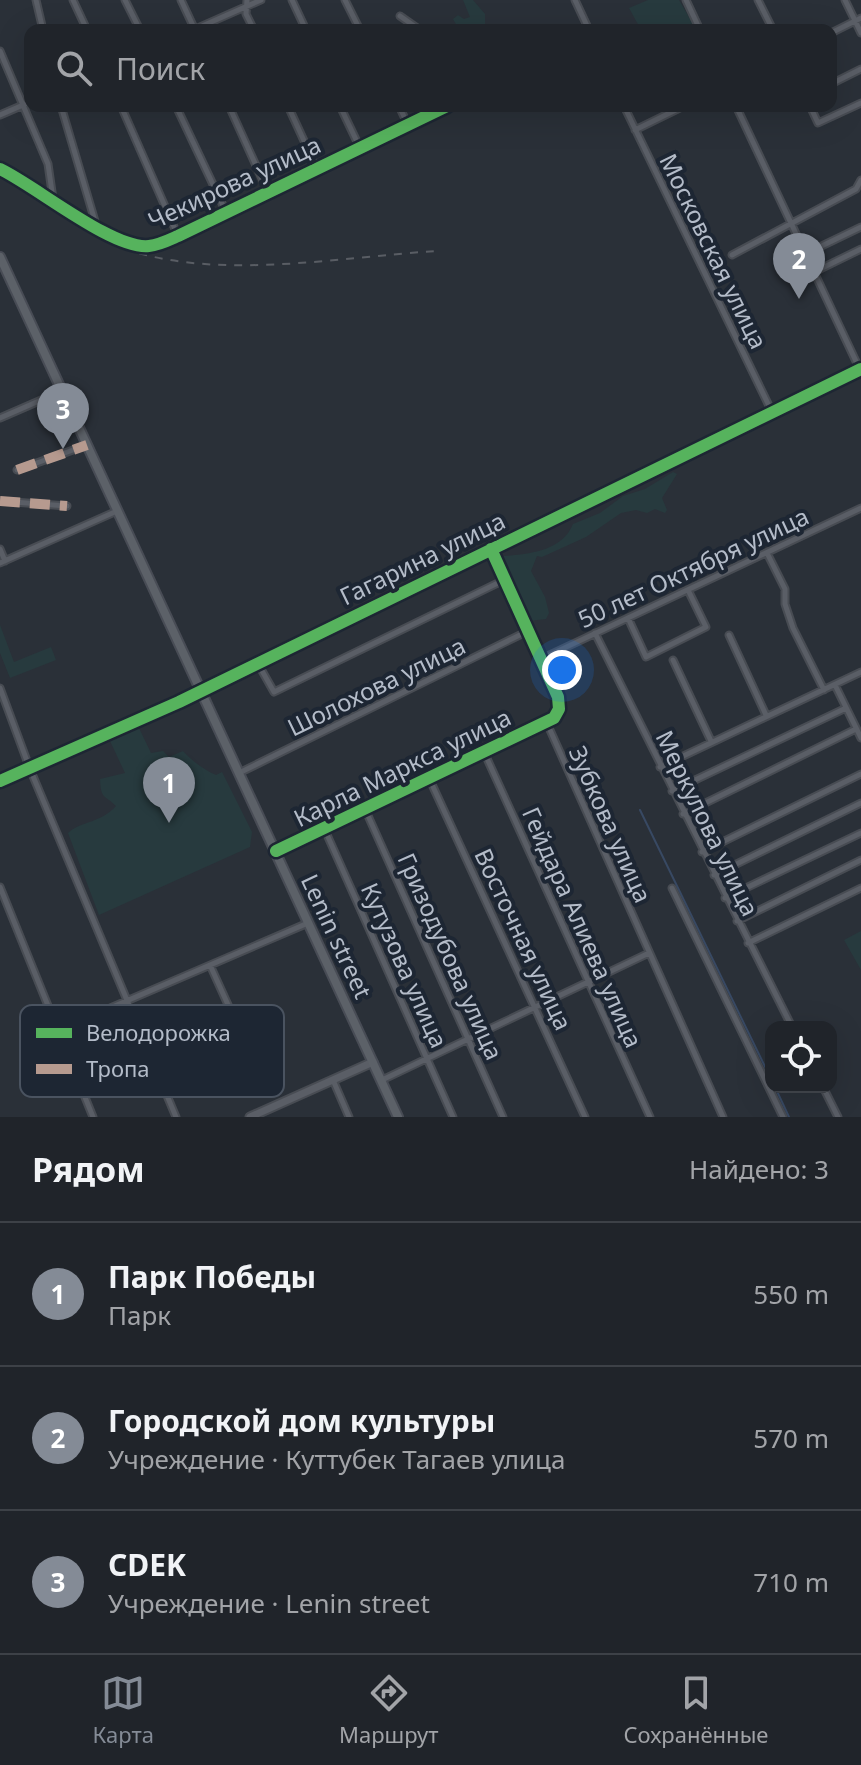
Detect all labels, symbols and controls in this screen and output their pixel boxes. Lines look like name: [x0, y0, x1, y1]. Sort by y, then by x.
search box: [24, 24, 837, 112]
icon: search: [52, 46, 96, 90]
text: Поиск: [116, 48, 205, 89]
street label: Чекирова улица: [142, 128, 326, 236]
street label: Московская улица: [652, 148, 776, 354]
pin: 2: [773, 233, 825, 299]
pin: 3: [37, 383, 89, 449]
street label: 50 лет Октября улица: [572, 499, 814, 635]
street label: Гагарина улица: [334, 504, 510, 612]
street label: Шолохова улица: [282, 629, 470, 743]
your location: [542, 650, 582, 690]
street label: Карла Маркса улица: [288, 700, 516, 834]
street label: Меркулова улица: [649, 725, 767, 921]
street label: Зубкова улица: [562, 741, 660, 907]
pin: 1: [143, 757, 195, 823]
street label: Гейдара Алиева улица: [515, 801, 651, 1053]
street label: Восточная улица: [467, 843, 581, 1035]
street label: Гризодубова улица: [391, 847, 511, 1065]
street label: Lenin street: [294, 869, 380, 1004]
street label: Кутузова улица: [354, 877, 456, 1053]
legend: [20, 1005, 284, 1097]
text: Велодорожка: [86, 1017, 231, 1047]
map controls: [765, 1021, 837, 1093]
button: locate: [765, 1021, 837, 1093]
text: Тропа: [86, 1053, 150, 1083]
text: Рядом: [32, 1146, 145, 1192]
text: Найдено: 3: [689, 1151, 829, 1187]
text: Парк Победы: [108, 1256, 316, 1297]
text: 1: [51, 1276, 65, 1312]
text: 550 m: [753, 1276, 829, 1312]
text: Парк: [108, 1297, 171, 1333]
text: Городской дом культуры: [108, 1400, 495, 1441]
text: 2: [51, 1420, 65, 1456]
text: 570 m: [753, 1420, 829, 1456]
text: Учреждение · Куттубек Тагаев улица: [108, 1441, 565, 1477]
text: CDEK: [108, 1544, 186, 1585]
text: 3: [51, 1564, 65, 1600]
text: 710 m: [753, 1564, 829, 1600]
text: Учреждение · Lenin street: [108, 1585, 430, 1621]
tab: Карта: [93, 1671, 154, 1749]
tab: Маршрут: [339, 1671, 438, 1749]
tab: Сохранённые: [623, 1671, 768, 1749]

